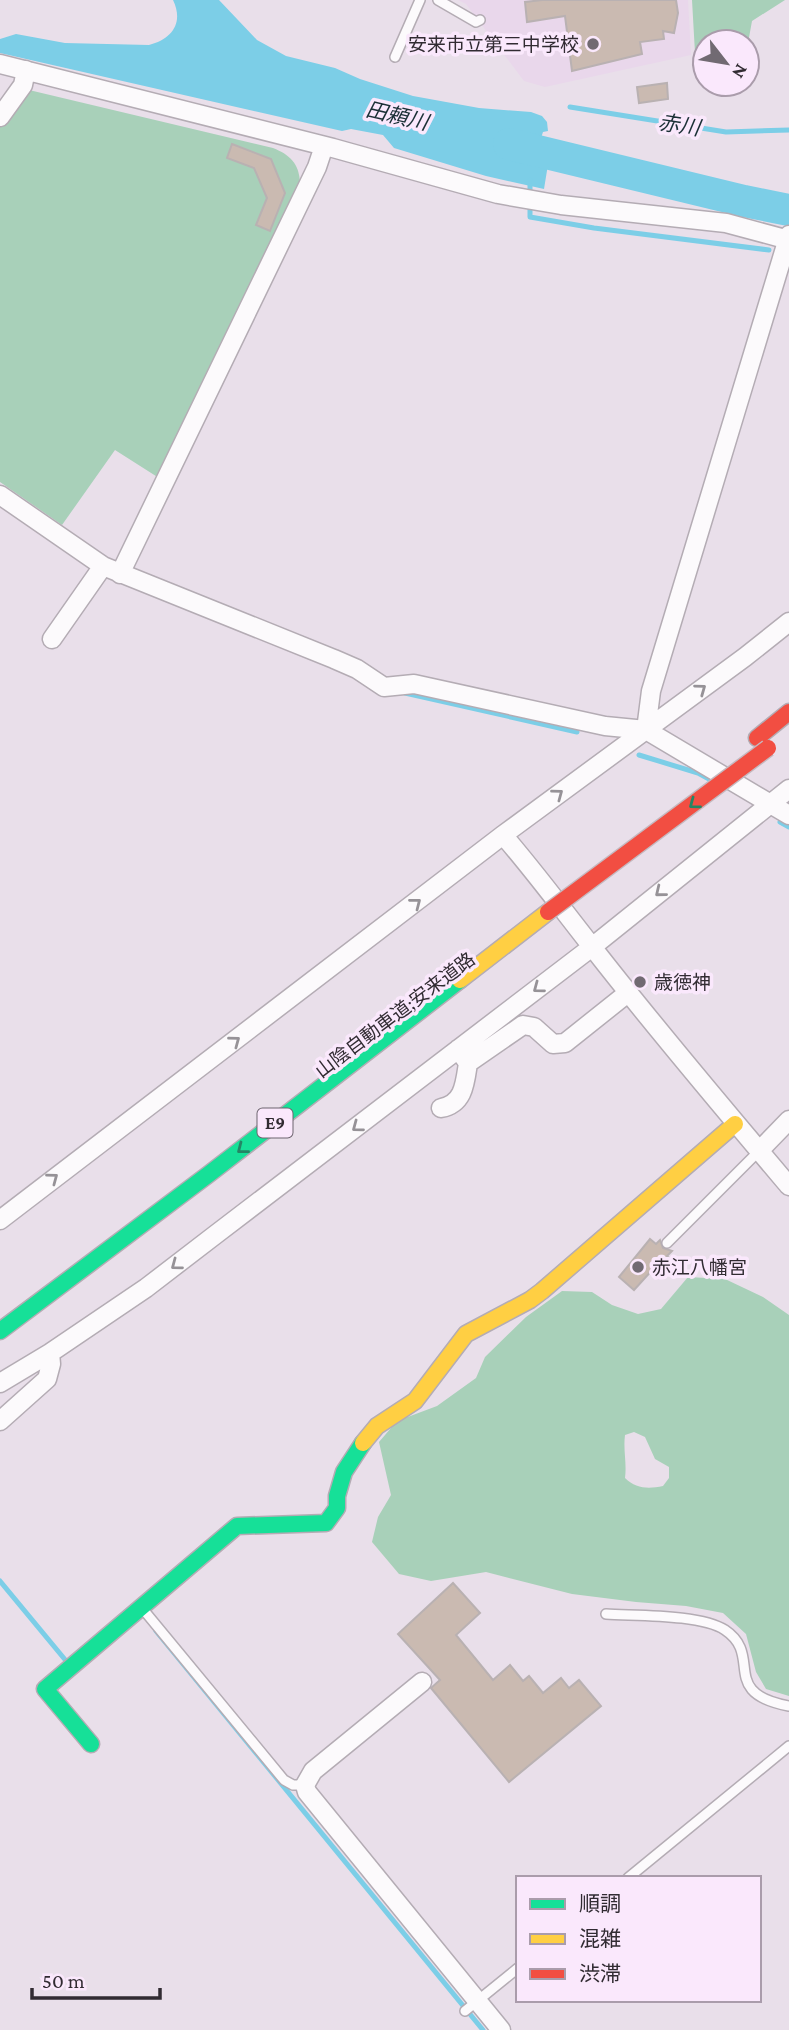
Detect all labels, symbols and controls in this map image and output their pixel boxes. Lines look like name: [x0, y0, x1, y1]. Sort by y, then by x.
north arrow: [691, 28, 761, 98]
place label: 安来市立第三中学校: [408, 34, 579, 55]
marker: 安来市立第三中学校: [585, 36, 601, 52]
text: N: [728, 61, 752, 82]
water label: 田頼川: [364, 97, 432, 135]
water label: 赤川: [656, 110, 704, 140]
one-way arrow: [693, 685, 706, 698]
one-way arrow: [550, 790, 562, 803]
one-way arrow: [689, 795, 702, 808]
one-way arrow: [656, 884, 669, 896]
one-way arrow: [408, 898, 420, 911]
street label: 山陰自動車道;安来道路: [311, 948, 479, 1082]
place label: 歳徳神: [654, 972, 711, 993]
marker: 歳徳神: [632, 974, 648, 990]
one-way arrow: [533, 980, 545, 993]
one-way arrow: [227, 1036, 240, 1049]
road number: E9: [258, 1108, 292, 1138]
one-way arrow: [352, 1118, 365, 1131]
one-way arrow: [238, 1140, 250, 1153]
one-way arrow: [46, 1174, 58, 1186]
one-way arrow: [171, 1256, 184, 1269]
place label: 赤江八幡宮: [652, 1257, 747, 1278]
marker: 赤江八幡宮: [630, 1259, 646, 1275]
legend: [516, 1876, 761, 2002]
text: 順調: [579, 1892, 621, 1916]
text: 混雑: [579, 1927, 621, 1951]
scale bar: [32, 1956, 159, 2000]
text: 渋滞: [579, 1962, 621, 1986]
text: 50 m: [42, 1969, 85, 1993]

